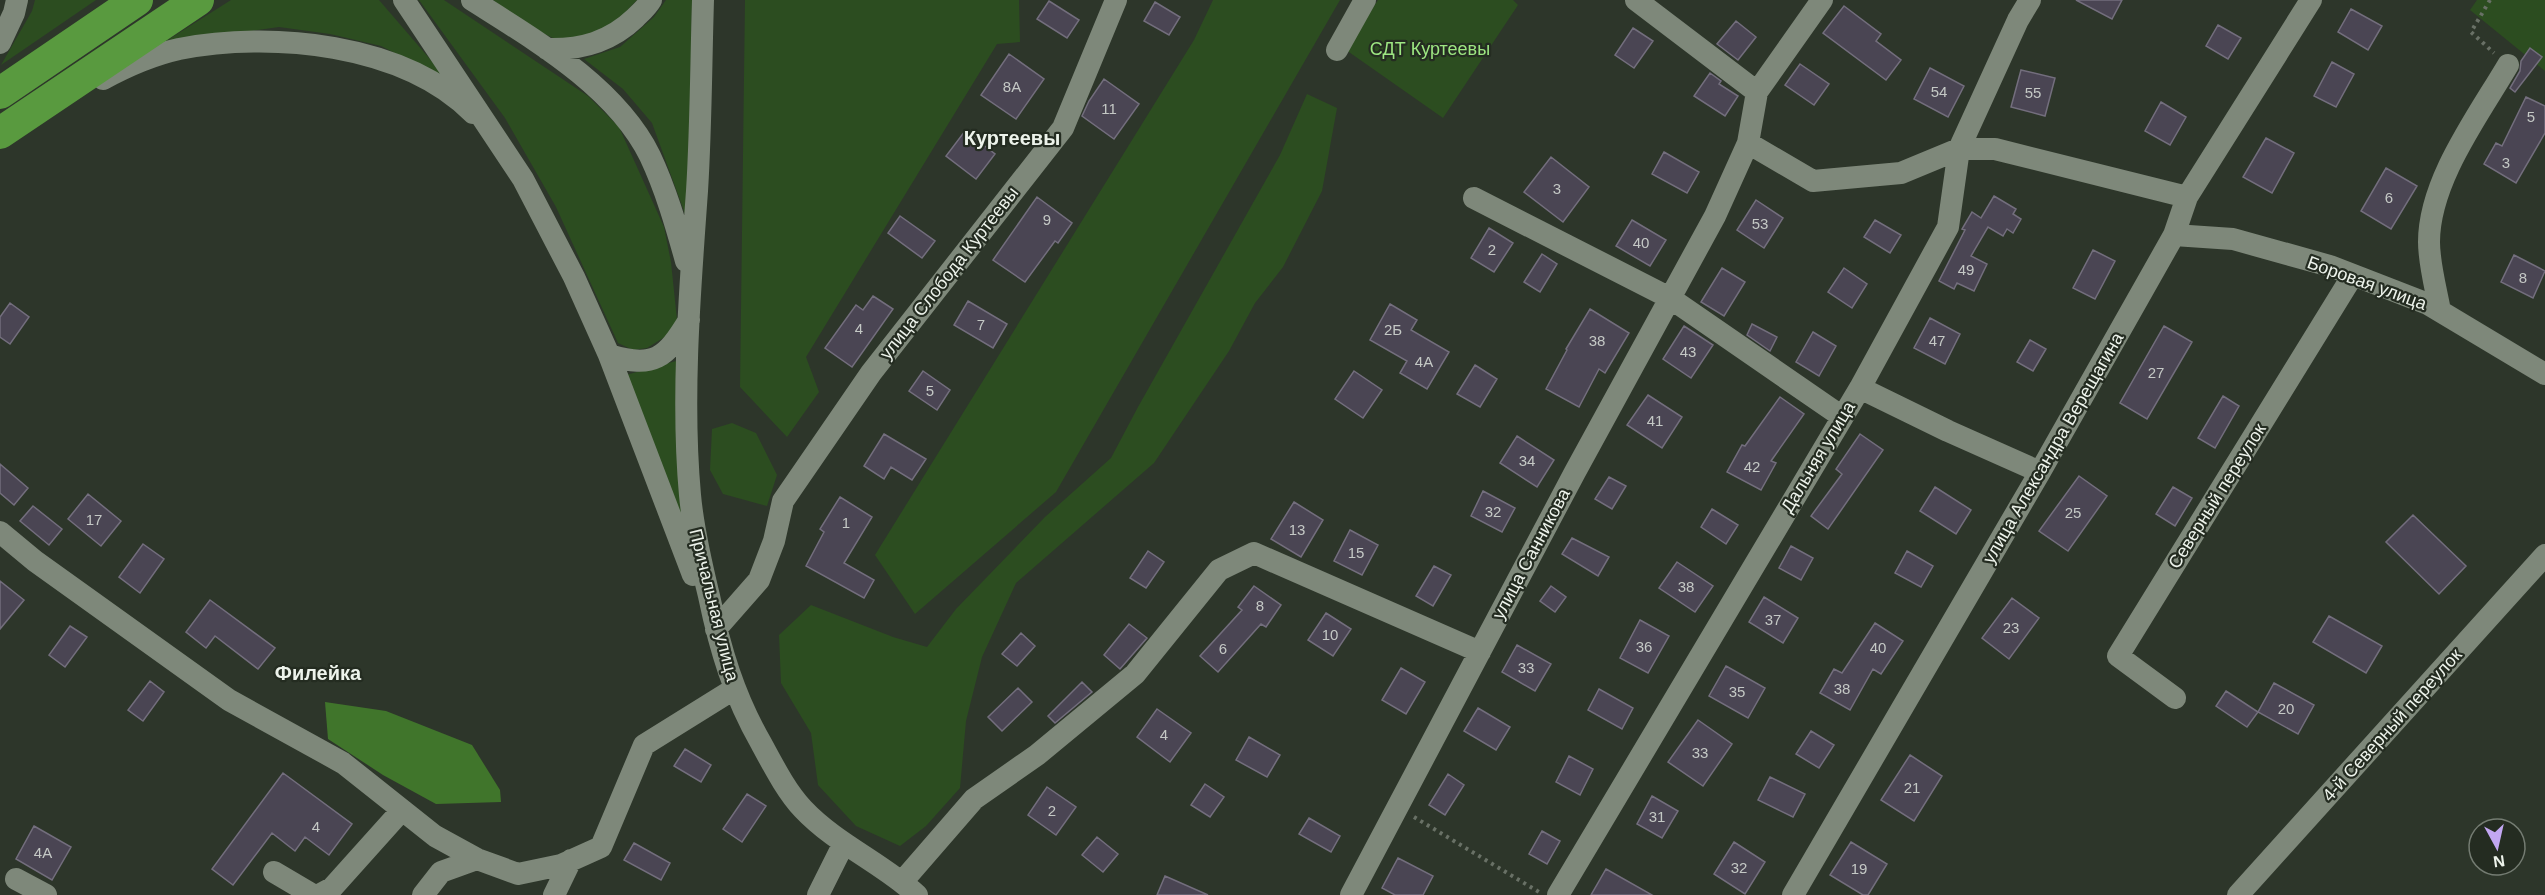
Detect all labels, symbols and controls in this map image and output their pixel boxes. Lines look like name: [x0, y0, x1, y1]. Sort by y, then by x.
park label: СДТ Куртеевы: [1370, 39, 1490, 59]
house number: 8А: [1003, 78, 1021, 95]
house number: 54: [1931, 83, 1947, 100]
house number: 55: [2025, 84, 2041, 101]
house number: 11: [1101, 100, 1117, 117]
house number: 5: [2527, 108, 2535, 125]
district label: Куртеевы: [964, 127, 1060, 149]
house number: 3: [2502, 154, 2510, 171]
house number: 3: [1553, 180, 1561, 197]
street label: улица Слобода Куртеевы: [876, 183, 1022, 363]
house number: 6: [2385, 189, 2393, 206]
house number: 9: [1043, 211, 1051, 228]
house number: 53: [1752, 215, 1768, 232]
house number: 40: [1633, 234, 1649, 251]
house number: 2: [1488, 241, 1496, 258]
street label: Боровая улица: [2305, 252, 2430, 314]
house number: 49: [1958, 261, 1974, 278]
house number: 8: [2519, 269, 2527, 286]
house number: 7: [977, 316, 985, 333]
house number: 4: [855, 320, 863, 337]
house number: 2Б: [1384, 321, 1402, 338]
street label: улица Александра Верещагина: [1979, 328, 2128, 567]
house number: 38: [1589, 332, 1605, 349]
house number: 47: [1929, 332, 1945, 349]
house number: 43: [1680, 343, 1696, 360]
house number: 4А: [1415, 353, 1433, 370]
house number: 27: [2148, 364, 2164, 381]
house number: 5: [926, 382, 934, 399]
street label: Дальняя улица: [1777, 397, 1860, 516]
house number: 41: [1647, 412, 1663, 429]
street label: Северный переулок: [2164, 420, 2270, 572]
house number: 34: [1519, 452, 1535, 469]
house number: 42: [1744, 458, 1760, 475]
street label: улица Санникова: [1488, 484, 1574, 623]
house number: 32: [1485, 503, 1501, 520]
house number: 25: [2065, 504, 2081, 521]
house number: 17: [86, 511, 102, 528]
house number: 1: [842, 514, 850, 531]
house number: 13: [1289, 521, 1305, 538]
street label: Причальная улица: [685, 527, 743, 684]
house number: 15: [1348, 544, 1364, 561]
house number: 38: [1678, 578, 1694, 595]
house number: 8: [1256, 597, 1264, 614]
house number: 37: [1765, 611, 1781, 628]
house number: 23: [2003, 619, 2019, 636]
house number: 10: [1322, 626, 1338, 643]
house number: 36: [1636, 638, 1652, 655]
house number: 40: [1870, 639, 1886, 656]
house number: 6: [1219, 640, 1227, 657]
street label: 4-й Северный переулок: [2318, 645, 2466, 805]
house number: 33: [1518, 659, 1534, 676]
district label: Филейка: [275, 662, 362, 684]
house number: 38: [1834, 680, 1850, 697]
house number: 35: [1729, 683, 1745, 700]
house number: 20: [2278, 700, 2294, 717]
house number: 4: [1160, 726, 1168, 743]
house number: 33: [1692, 744, 1708, 761]
house number: 21: [1904, 779, 1920, 796]
house number: 2: [1048, 802, 1056, 819]
house number: 31: [1649, 808, 1665, 825]
north arrow: [2467, 817, 2527, 877]
house number: 4: [312, 818, 320, 835]
house number: 4А: [34, 844, 52, 861]
text: N: [2492, 852, 2506, 871]
house number: 32: [1731, 859, 1747, 876]
house number: 19: [1851, 860, 1867, 877]

